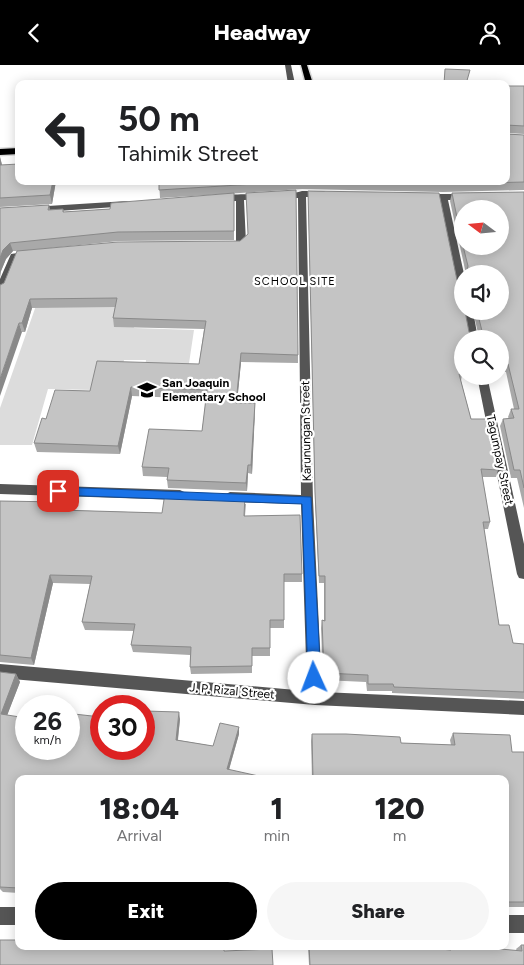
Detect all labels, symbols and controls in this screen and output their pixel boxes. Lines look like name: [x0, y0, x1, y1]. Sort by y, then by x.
icon: back: [20, 19, 48, 47]
text: Headway: [213, 19, 311, 46]
icon: person: [476, 19, 504, 47]
text: 50 m: [118, 98, 200, 140]
icon: left: [35, 100, 100, 165]
text: Tahimik Street: [118, 140, 259, 167]
north arrow: [454, 200, 509, 255]
map controls: [454, 200, 509, 385]
button: sound: [454, 265, 509, 320]
district label: SCHOOL SITE: [254, 275, 336, 288]
button: search: [454, 330, 509, 385]
place label: San Joaquin Elementary School: [162, 376, 266, 404]
school or university icon: San Joaquin Elementary School: [136, 379, 158, 401]
street label: Karunungan Street: [298, 380, 314, 481]
street label: Tagumpay Street: [484, 414, 517, 507]
pin: [37, 470, 79, 512]
icon: arrive: [44, 477, 72, 505]
position arrow: [287, 651, 339, 703]
street label: J. P. Rizal Street: [189, 680, 276, 702]
speed limit sign: 30: [90, 695, 155, 760]
text: 26: [33, 706, 62, 736]
text: km/h: [34, 733, 61, 747]
text: 18:04: [100, 790, 179, 827]
text: 1: [270, 790, 283, 827]
text: 120: [374, 790, 424, 827]
text: Arrival: [117, 826, 162, 845]
text: min: [264, 826, 290, 845]
text: m: [393, 826, 406, 845]
button: Exit: [35, 882, 257, 940]
button: Share: [267, 882, 489, 940]

